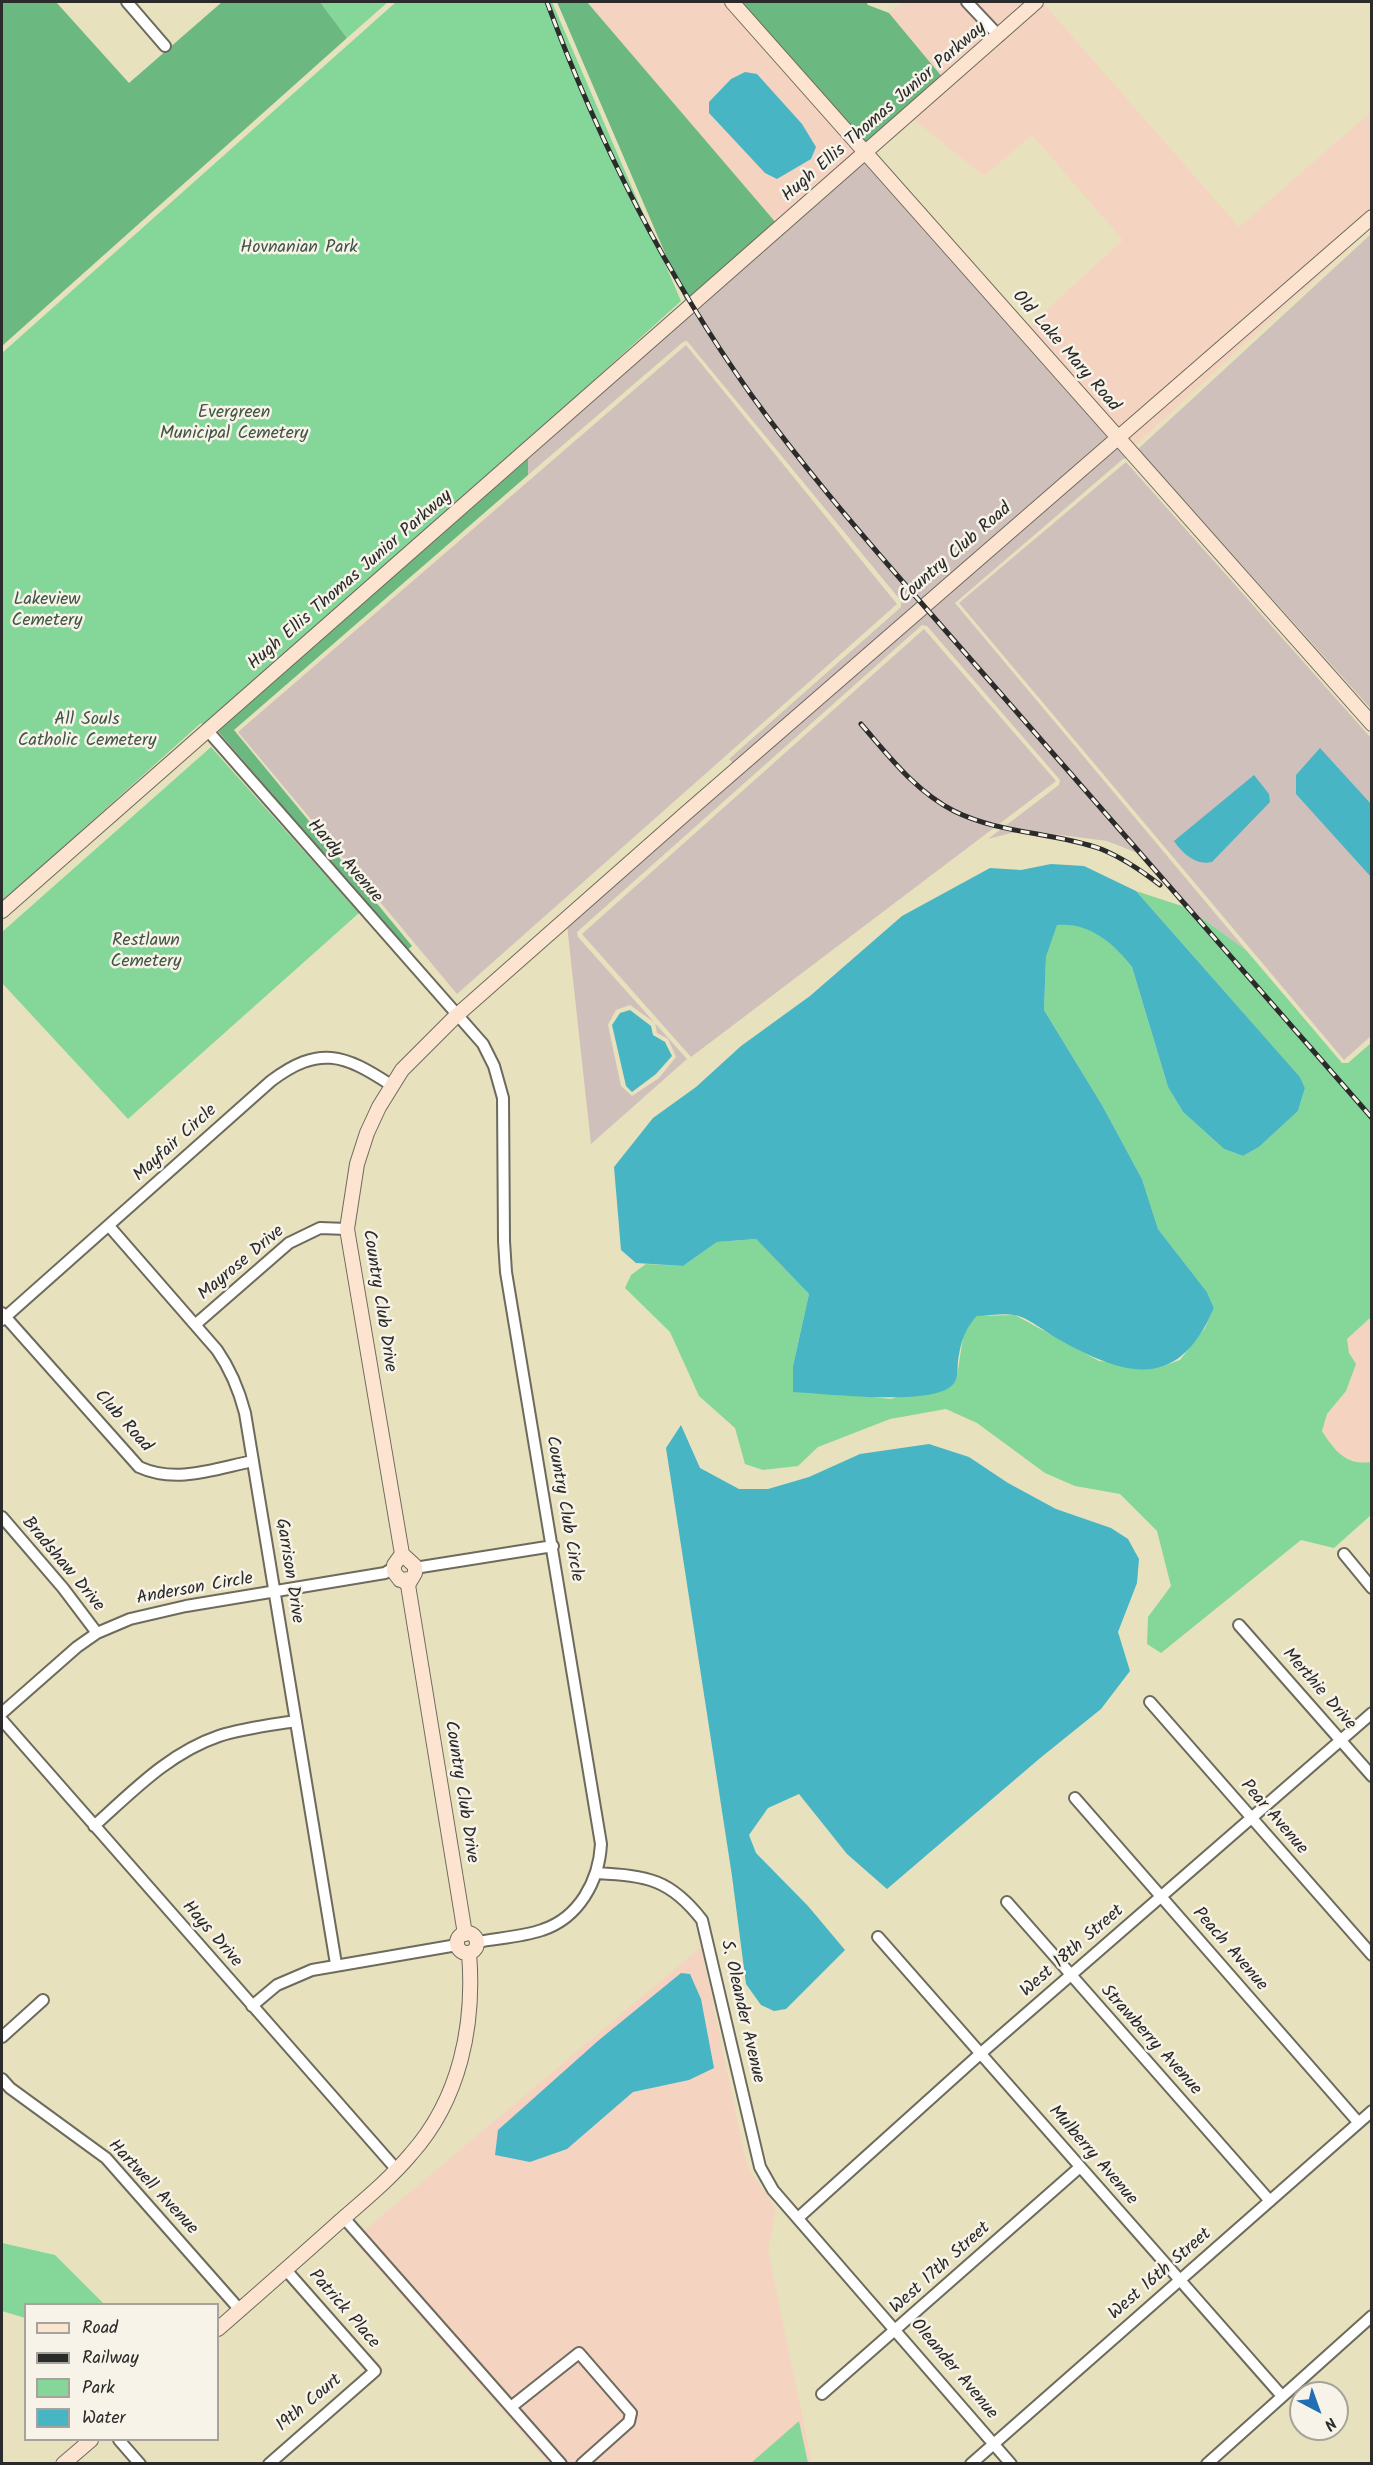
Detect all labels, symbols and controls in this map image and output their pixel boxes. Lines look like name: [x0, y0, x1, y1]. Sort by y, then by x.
street label: Hugh Ellis Thomas Junior Parkway: [778, 18, 992, 208]
park label: Hovnanian Park: [240, 238, 358, 260]
street label: Old Lake Mary Road: [1006, 287, 1124, 417]
park label: Evergreen Municipal Cemetery: [160, 403, 308, 446]
street label: Hugh Ellis Thomas Junior Parkway: [244, 486, 458, 676]
street label: Country Club Road: [895, 499, 1017, 609]
park label: Lakeview Cemetery: [12, 590, 82, 632]
park label: All Souls Catholic Cemetery: [18, 710, 156, 752]
street label: Hardy Avenue: [302, 816, 386, 908]
park label: Restlawn Cemetery: [111, 931, 181, 974]
street label: Mayfair Circle: [130, 1101, 222, 1187]
street label: Mayrose Drive: [195, 1222, 289, 1306]
street label: Country Club Drive: [356, 1228, 400, 1374]
street label: Club Road: [88, 1386, 156, 1458]
street label: Country Club Circle: [540, 1434, 586, 1584]
street label: Bradshaw Drive: [16, 1513, 108, 1617]
street label: Garrison Drive: [269, 1517, 307, 1625]
street label: Anderson Circle: [135, 1569, 255, 1611]
street label: Merthie Drive: [1276, 1644, 1360, 1736]
street label: Country Club Drive: [438, 1719, 482, 1865]
street label: Pear Avenue: [1235, 1776, 1311, 1860]
street label: Hays Drive: [176, 1897, 246, 1973]
street label: West 18th Street: [1017, 1901, 1129, 2003]
street label: Peach Avenue: [1187, 1904, 1271, 1996]
street label: S. Oleander Avenue: [714, 1939, 768, 2085]
street label: Strawberry Avenue: [1095, 1981, 1205, 2101]
street label: Mulberry Avenue: [1043, 2102, 1141, 2210]
street label: Hartwell Avenue: [102, 2136, 202, 2240]
street label: West 17th Street: [886, 2218, 996, 2320]
street label: West 16th Street: [1105, 2224, 1217, 2326]
street label: Patrick Place: [303, 2266, 383, 2354]
legend: [24, 2303, 219, 2441]
text: Road: [82, 2314, 118, 2343]
street label: Oleander Avenue: [905, 2315, 1001, 2425]
text: Railway: [82, 2344, 139, 2373]
street label: 19th Court: [273, 2370, 347, 2438]
text: Park: [82, 2374, 115, 2403]
north arrow: [1289, 2381, 1349, 2441]
text: Water: [82, 2404, 126, 2433]
text: N: [1318, 2411, 1342, 2436]

